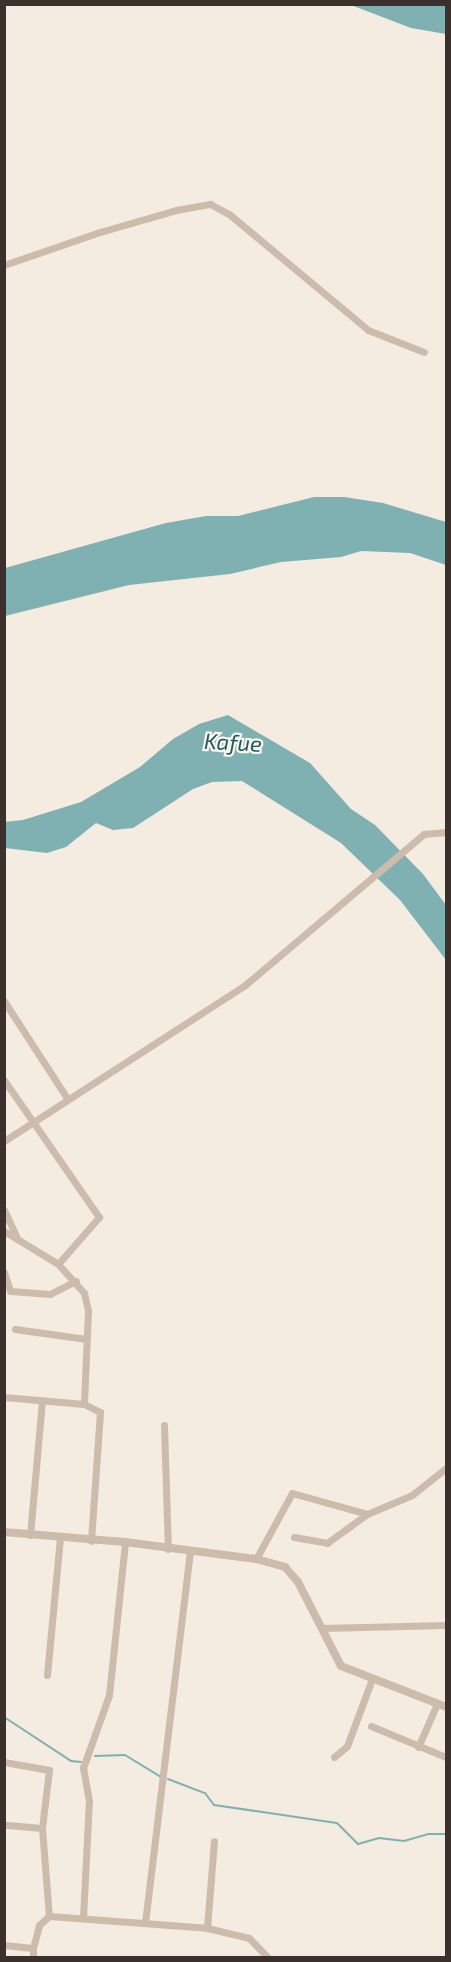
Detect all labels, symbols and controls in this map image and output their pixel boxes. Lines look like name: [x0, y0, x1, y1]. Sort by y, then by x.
water label: Kafue: [203, 727, 263, 757]

